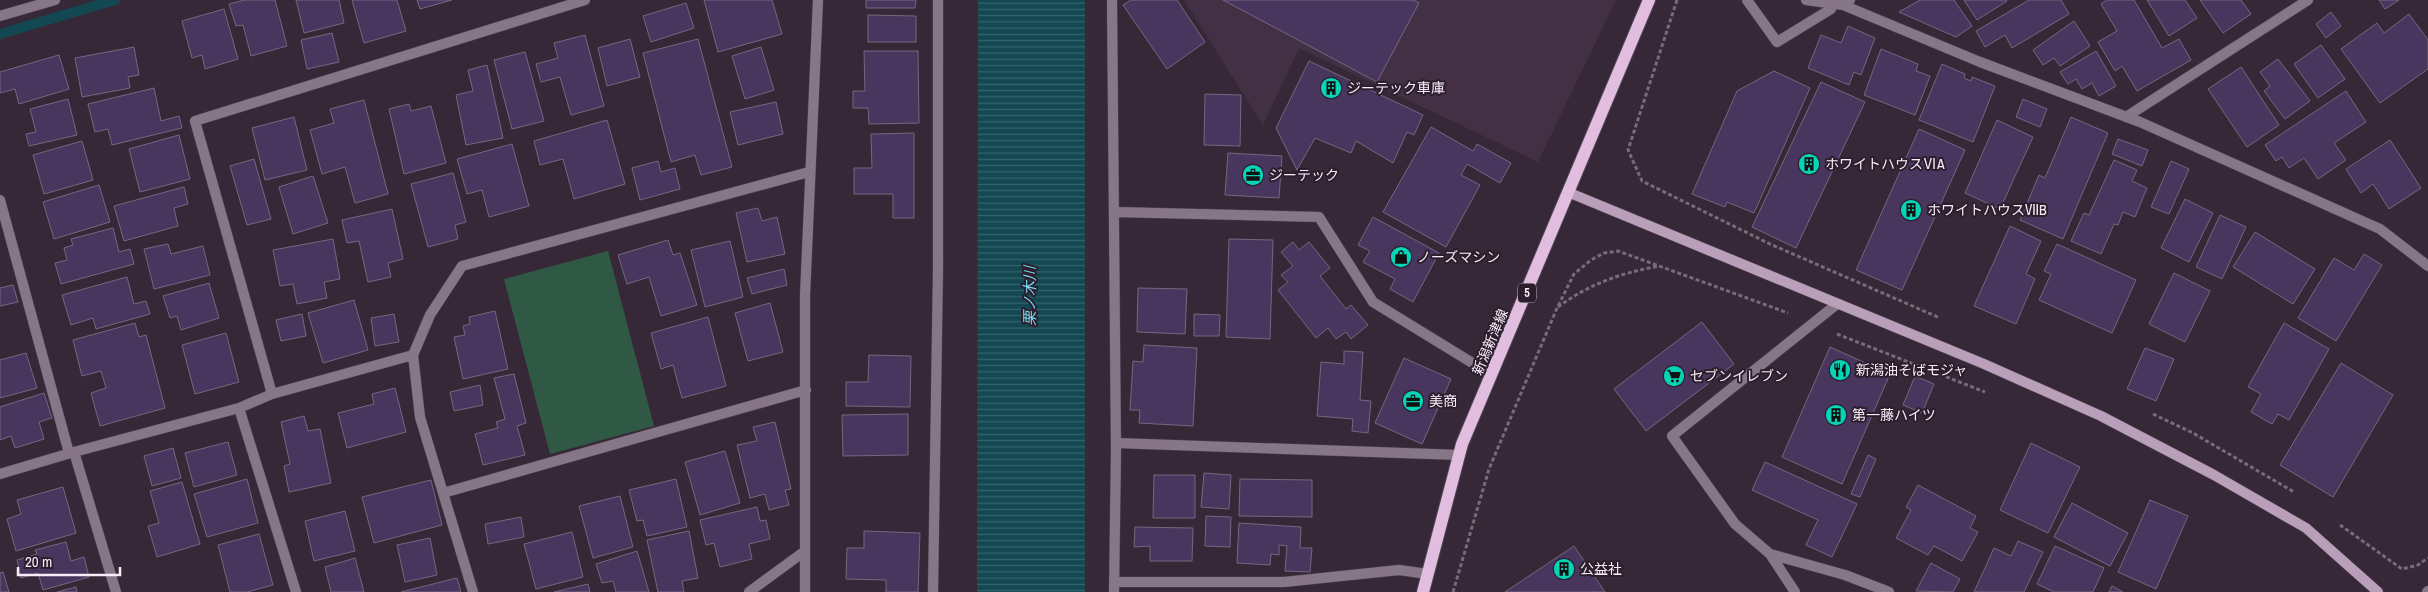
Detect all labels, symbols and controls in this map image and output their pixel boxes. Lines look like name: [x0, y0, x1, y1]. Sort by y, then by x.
building icon: ジーテック車庫: [1319, 76, 1343, 100]
place label: ジーテック車庫: [1347, 79, 1445, 97]
building icon: ホワイトハウスⅥA: [1797, 152, 1821, 176]
place label: ホワイトハウスⅥA: [1825, 155, 1945, 173]
office icon: ジーテック: [1241, 163, 1265, 187]
place label: ジーテック: [1269, 166, 1339, 184]
building icon: ホワイトハウスⅦB: [1899, 198, 1923, 222]
place label: ホワイトハウスⅦB: [1927, 201, 2047, 219]
shop icon: ノーズマシン: [1389, 245, 1413, 269]
place label: ノーズマシン: [1417, 248, 1500, 266]
water label: 栗ノ木川: [1019, 264, 1040, 326]
road number: 5: [1518, 284, 1536, 302]
street label: 新潟新津線: [1468, 306, 1512, 378]
restaurant icon: 新潟油そばモジャ: [1828, 358, 1852, 382]
place label: 新潟油そばモジャ: [1856, 361, 1967, 379]
supermarket icon: セブンイレブン: [1662, 364, 1686, 388]
place label: セブンイレブン: [1690, 367, 1788, 385]
office icon: 美商: [1401, 389, 1425, 413]
place label: 美商: [1429, 392, 1457, 410]
building icon: 第一藤ハイツ: [1824, 403, 1848, 427]
place label: 第一藤ハイツ: [1852, 406, 1936, 424]
scale bar: [18, 544, 120, 576]
text: 20 m: [25, 551, 52, 572]
building icon: 公益社: [1552, 557, 1576, 581]
place label: 公益社: [1580, 560, 1622, 578]

